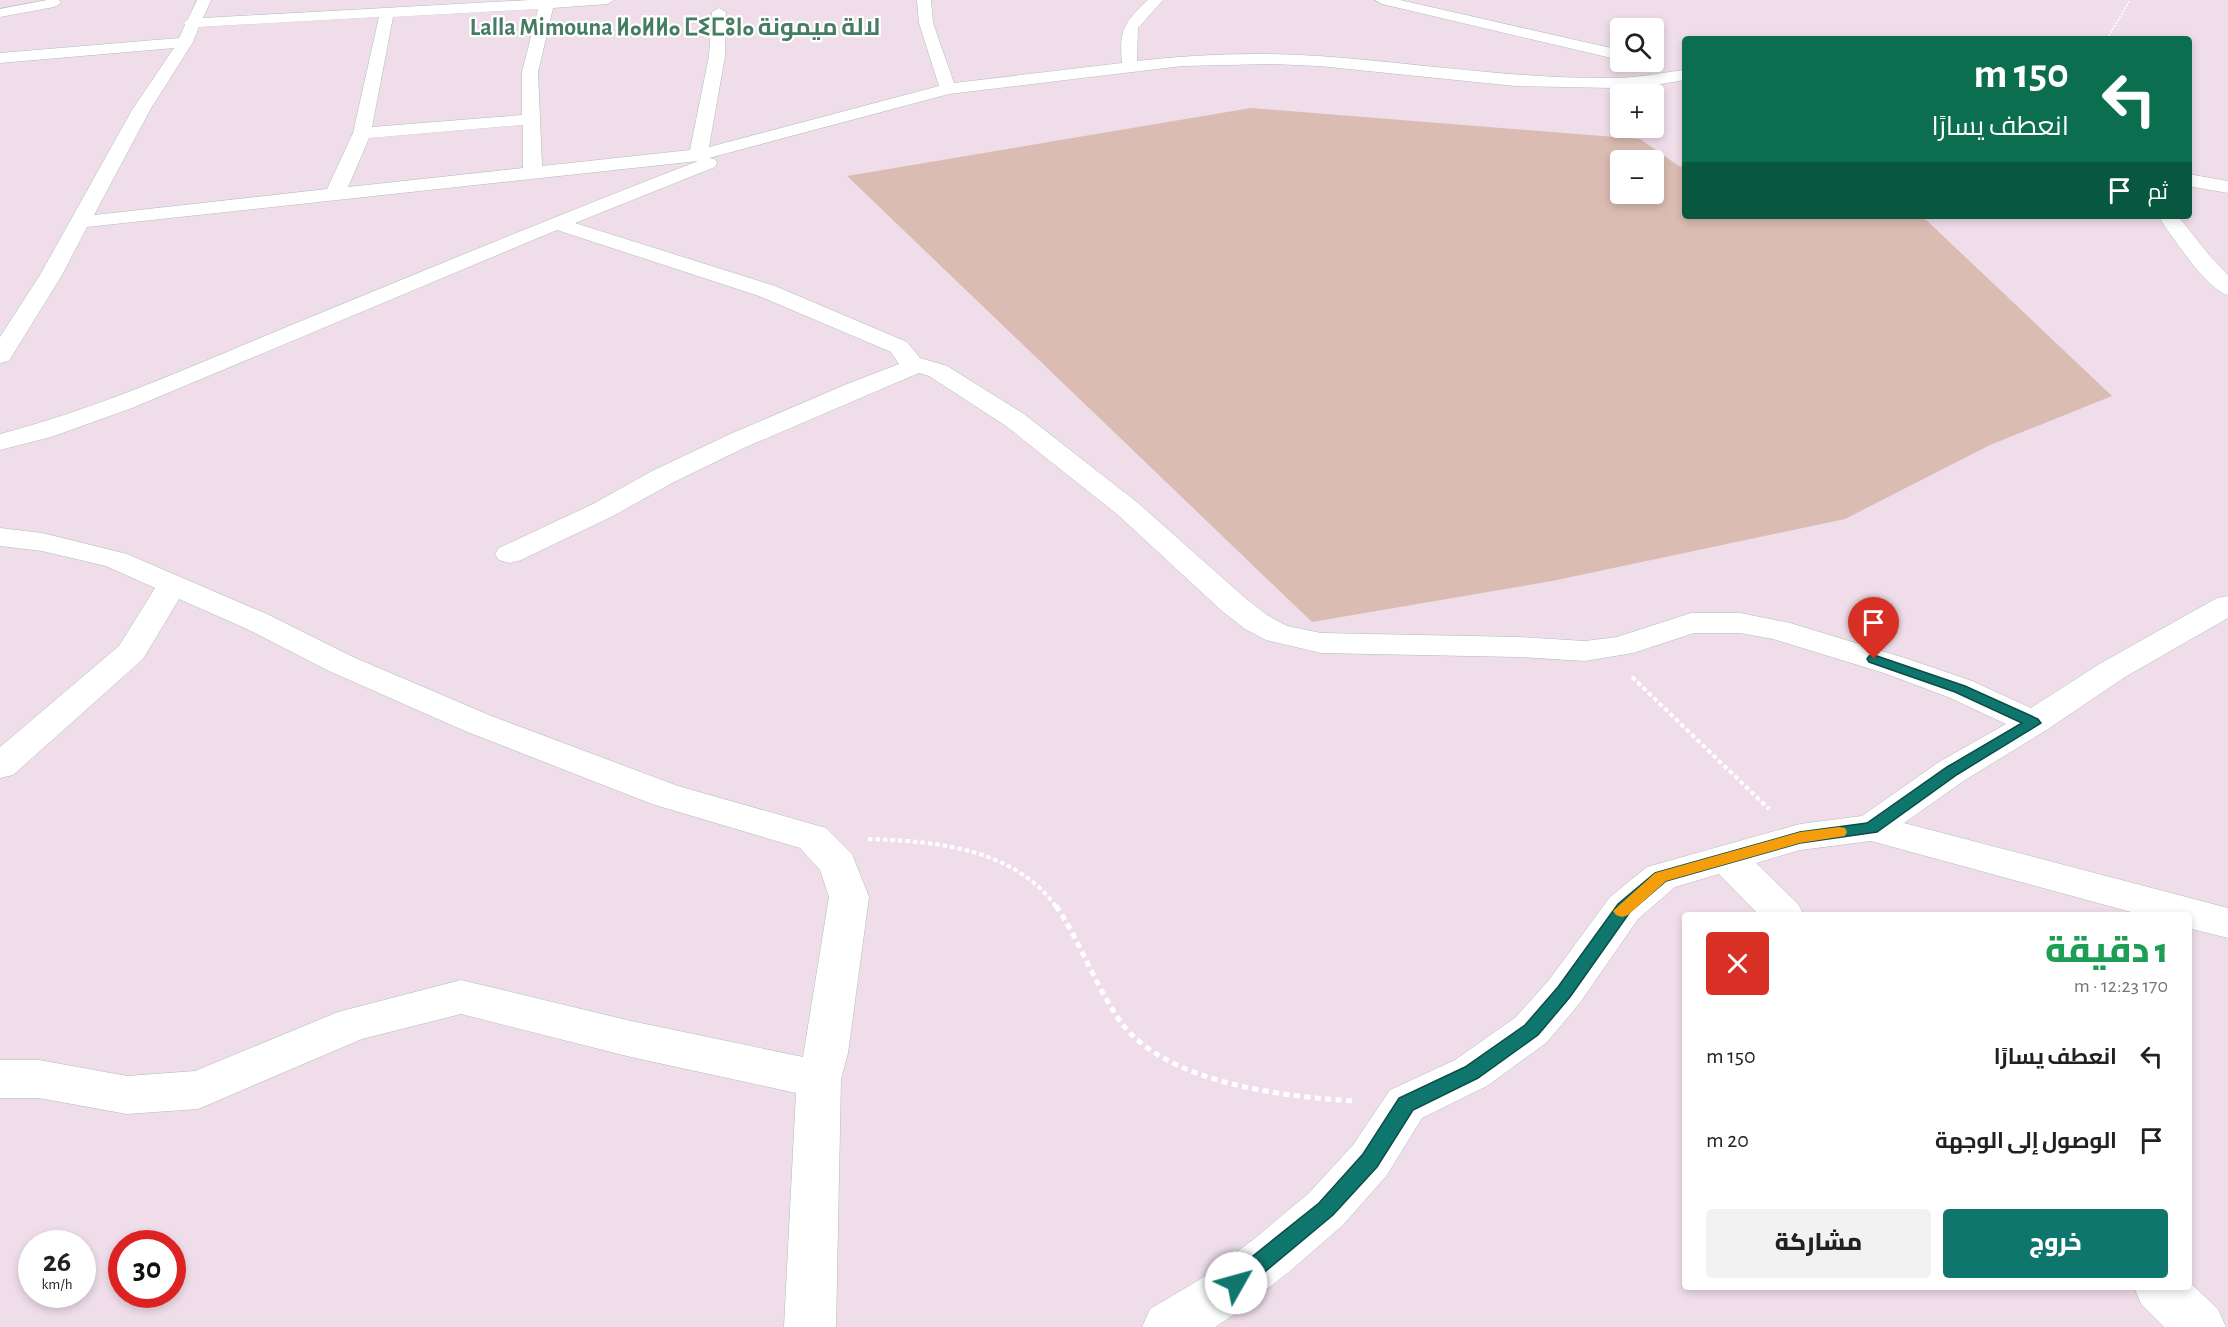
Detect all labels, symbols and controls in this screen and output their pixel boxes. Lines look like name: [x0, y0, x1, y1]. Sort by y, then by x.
district label: Lalla Mimouna ⵍⴰⵍⵍⴰ ⵎⵉⵎⵓⵏⴰ لالة ميمونة: [470, 16, 880, 41]
map controls: [1610, 18, 1664, 204]
button: search: [1610, 18, 1664, 72]
text: 150 m: [1974, 53, 2069, 95]
icon: left: [2090, 60, 2168, 138]
button: +: [1610, 84, 1664, 138]
text: انعطف يسارًا: [1931, 113, 2069, 140]
button: −: [1610, 150, 1664, 204]
icon: arrive: [2103, 174, 2136, 207]
text: ثم: [2148, 181, 2168, 203]
pin: [1848, 597, 1899, 659]
icon: arrive: [1857, 606, 1890, 639]
button: close: [1706, 932, 1769, 995]
text: 1 دقيقة: [2045, 933, 2168, 969]
text: 170 m · 12:23: [2074, 976, 2168, 996]
icon: left: [2135, 1040, 2168, 1073]
text: 150 m: [1706, 1045, 1756, 1067]
text: انعطف يسارًا: [1994, 1046, 2117, 1068]
icon: arrive: [2135, 1124, 2168, 1157]
text: 20 m: [1706, 1129, 1749, 1151]
text: الوصول إلى الوجهة: [1935, 1130, 2117, 1152]
button: مشاركة: [1706, 1209, 1931, 1278]
button: خروج: [1943, 1209, 2168, 1278]
speed limit sign: 30: [108, 1230, 186, 1308]
text: 26: [43, 1247, 71, 1277]
position arrow: [1204, 1251, 1268, 1315]
text: km/h: [42, 1277, 72, 1292]

